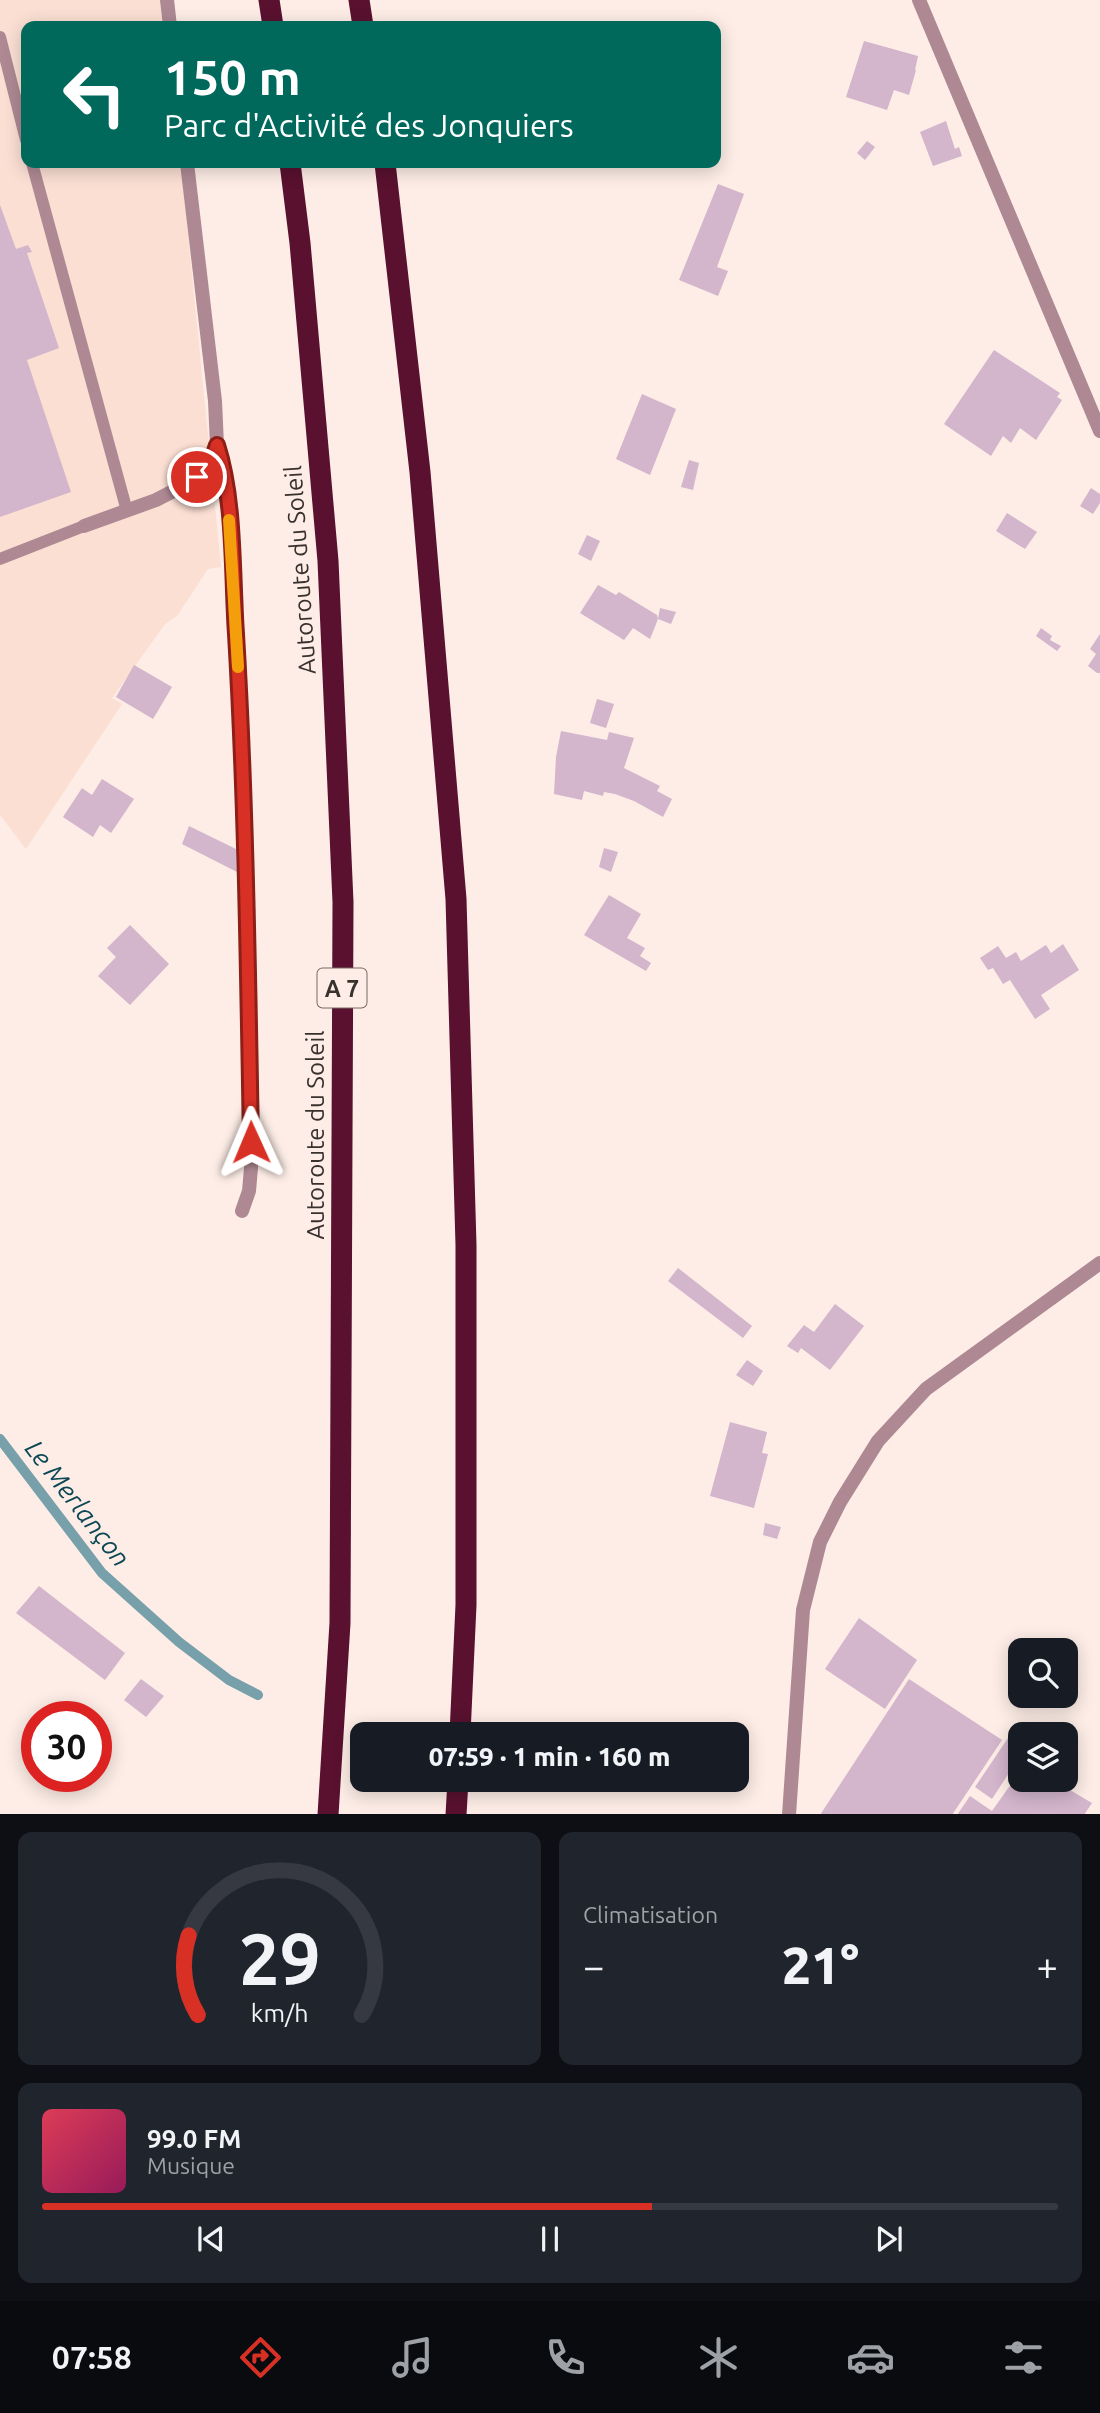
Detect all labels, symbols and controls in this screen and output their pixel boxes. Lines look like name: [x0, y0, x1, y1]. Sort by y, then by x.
icon: left: [49, 49, 140, 140]
text: 150 m: [164, 49, 301, 104]
text: Parc d'Activité des Jonquiers: [164, 107, 574, 143]
pin: [167, 447, 227, 507]
icon: arrive: [178, 458, 216, 496]
street label: Autoroute du Soleil: [279, 465, 321, 675]
road number: A 7: [318, 968, 366, 1007]
street label: Autoroute du Soleil: [302, 1030, 329, 1240]
position arrow: [214, 1105, 288, 1179]
water label: Le Merlançon: [20, 1434, 136, 1572]
map controls: [1008, 1638, 1078, 1792]
button: search: [1008, 1638, 1078, 1708]
speed limit sign: 30: [21, 1701, 112, 1792]
button: layers: [1008, 1722, 1078, 1792]
text: 07:59 · 1 min · 160 m: [429, 1742, 670, 1771]
text: Climatisation: [583, 1902, 718, 1927]
text: 29: [238, 1917, 321, 1999]
text: 21°: [782, 1936, 859, 1994]
text: −: [583, 1945, 604, 1987]
text: +: [1037, 1945, 1058, 1987]
text: km/h: [251, 1998, 308, 2026]
text: 99.0 FM: [147, 2124, 241, 2153]
text: Musique: [147, 2153, 235, 2178]
icon: previous: [192, 2220, 230, 2258]
icon: pause: [531, 2220, 569, 2258]
icon: next: [870, 2220, 908, 2258]
icon: directions: [236, 2333, 285, 2382]
icon: music: [388, 2333, 437, 2382]
icon: phone: [541, 2333, 590, 2382]
icon: climate: [694, 2333, 743, 2382]
icon: car: [846, 2333, 895, 2382]
icon: filters: [999, 2333, 1048, 2382]
text: 07:58: [52, 2339, 132, 2375]

